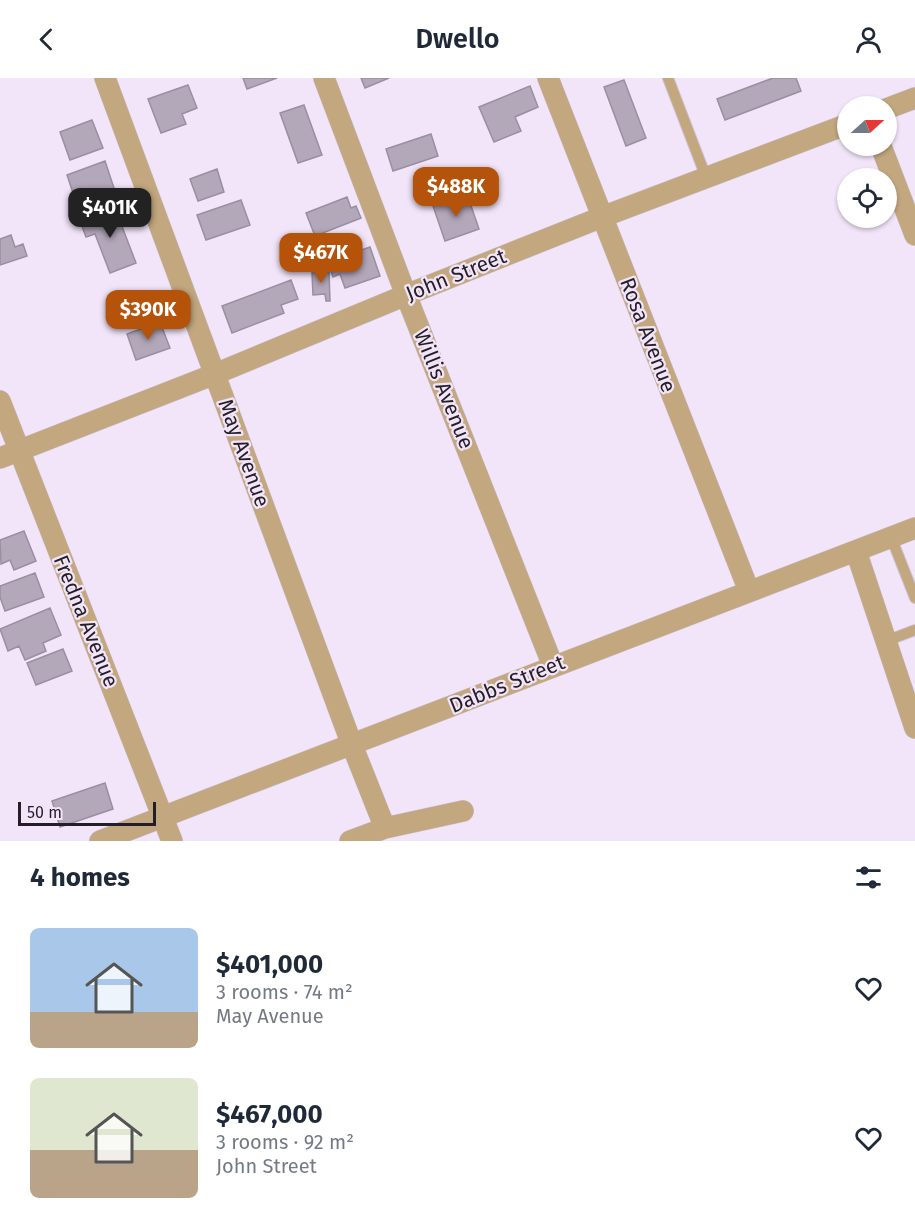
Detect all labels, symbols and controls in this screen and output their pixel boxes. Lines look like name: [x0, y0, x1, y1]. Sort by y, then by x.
icon: back: [30, 23, 63, 56]
text: Dwello: [415, 23, 500, 55]
icon: person: [852, 23, 885, 56]
north arrow: [837, 96, 897, 156]
map controls: [837, 96, 897, 228]
pin: $488K: [414, 167, 498, 218]
button: locate: [837, 168, 897, 228]
text: $488K: [427, 174, 485, 198]
pin: $401K: [68, 188, 152, 239]
text: $401K: [82, 195, 138, 219]
pin: $467K: [279, 233, 363, 284]
text: $467K: [293, 240, 349, 264]
street label: John Street: [402, 243, 510, 307]
street label: Rosa Avenue: [614, 274, 682, 396]
pin: $390K: [106, 290, 190, 341]
text: $390K: [120, 297, 176, 321]
street label: Willis Avenue: [408, 325, 480, 453]
street label: May Avenue: [212, 395, 276, 511]
street label: Fredna Avenue: [48, 551, 124, 691]
street label: Dabbs Street: [446, 649, 569, 719]
scale bar: [18, 799, 156, 826]
text: 50 m: [27, 803, 62, 822]
icon: filters: [852, 861, 885, 894]
text: 4 homes: [30, 862, 130, 893]
text: $401,000: [216, 949, 323, 980]
icon: home: [78, 952, 150, 1024]
icon: heart: [852, 972, 885, 1005]
text: 3 rooms · 74 m²: [216, 980, 353, 1004]
text: May Avenue: [216, 1004, 324, 1028]
text: $467,000: [216, 1099, 323, 1130]
icon: home: [78, 1102, 150, 1174]
icon: heart: [852, 1122, 885, 1155]
text: 3 rooms · 92 m²: [216, 1130, 354, 1154]
text: John Street: [216, 1154, 317, 1178]

